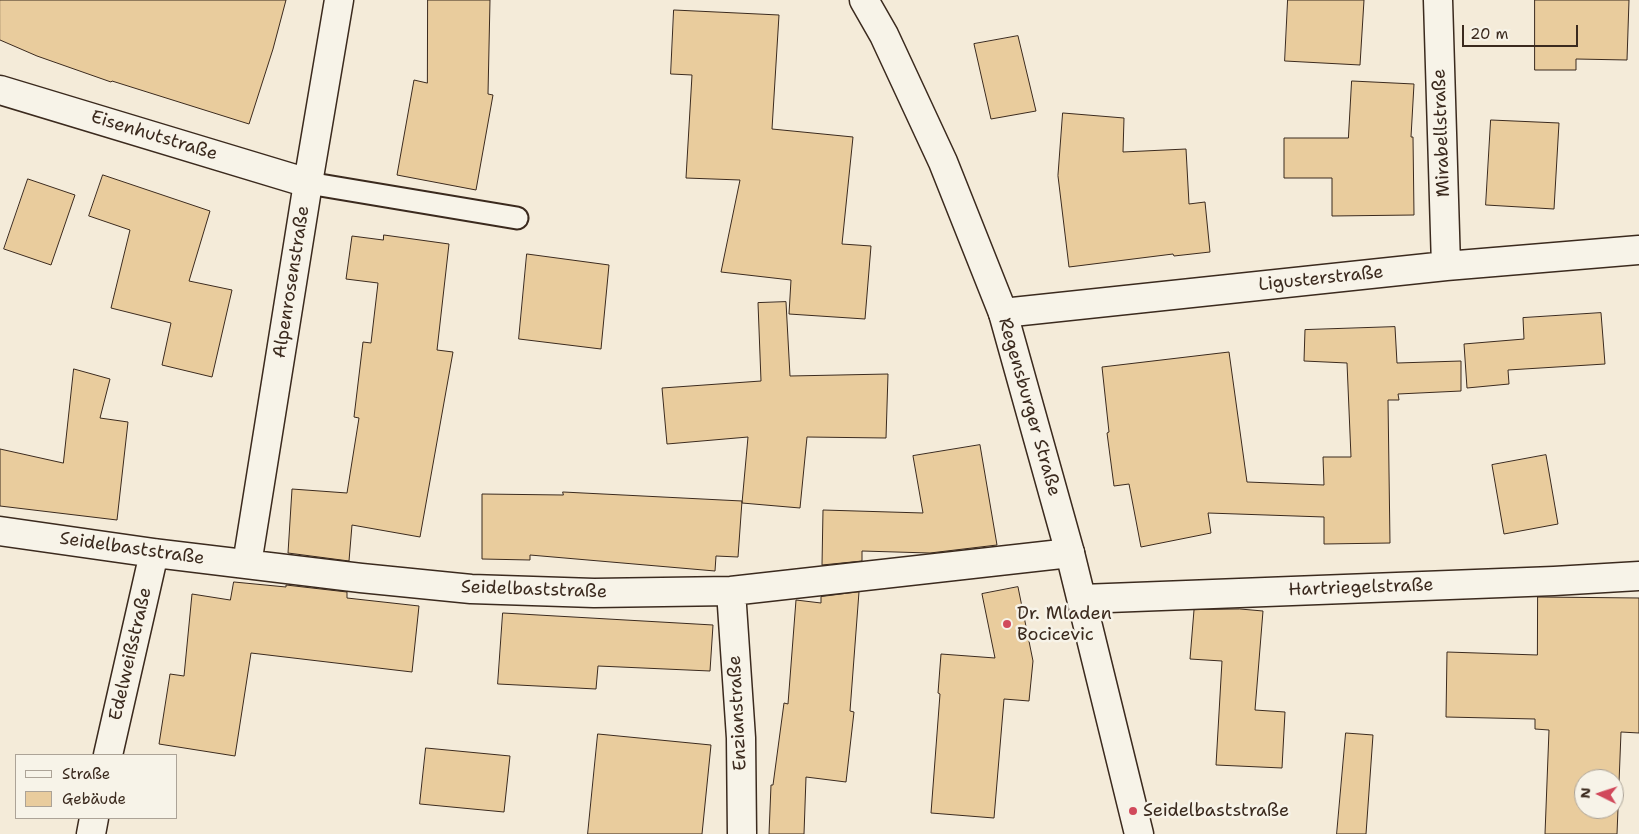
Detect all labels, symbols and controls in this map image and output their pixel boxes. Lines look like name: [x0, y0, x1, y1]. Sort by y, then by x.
scale bar: [1464, 15, 1580, 47]
text: 20 m: [1470, 24, 1509, 44]
street label: Mirabellstraße: [1429, 68, 1455, 198]
street label: Eisenhutstraße: [88, 106, 220, 166]
street label: Alpenrosenstraße: [269, 204, 315, 360]
street label: Ligusterstraße: [1257, 262, 1385, 296]
street label: Regensburger Straße: [993, 315, 1065, 499]
street label: Seidelbaststraße: [58, 528, 206, 570]
street label: Hartriegelstraße: [1288, 575, 1434, 601]
street label: Seidelbaststraße: [461, 577, 607, 603]
street label: Edelweißstraße: [105, 585, 157, 723]
place label: Dr. Mladen Bocicevic: [1017, 603, 1112, 646]
marker: Dr. Mladen Bocicevic: [1001, 618, 1013, 630]
street label: Enzianstraße: [724, 655, 752, 771]
legend: [15, 754, 178, 819]
text: Straße: [62, 764, 110, 784]
north arrow: [1574, 769, 1624, 819]
text: N: [1576, 787, 1594, 799]
text: Gebäude: [62, 789, 126, 809]
place label: Seidelbaststraße: [1143, 800, 1289, 822]
marker: Seidelbaststraße: [1127, 805, 1139, 817]

